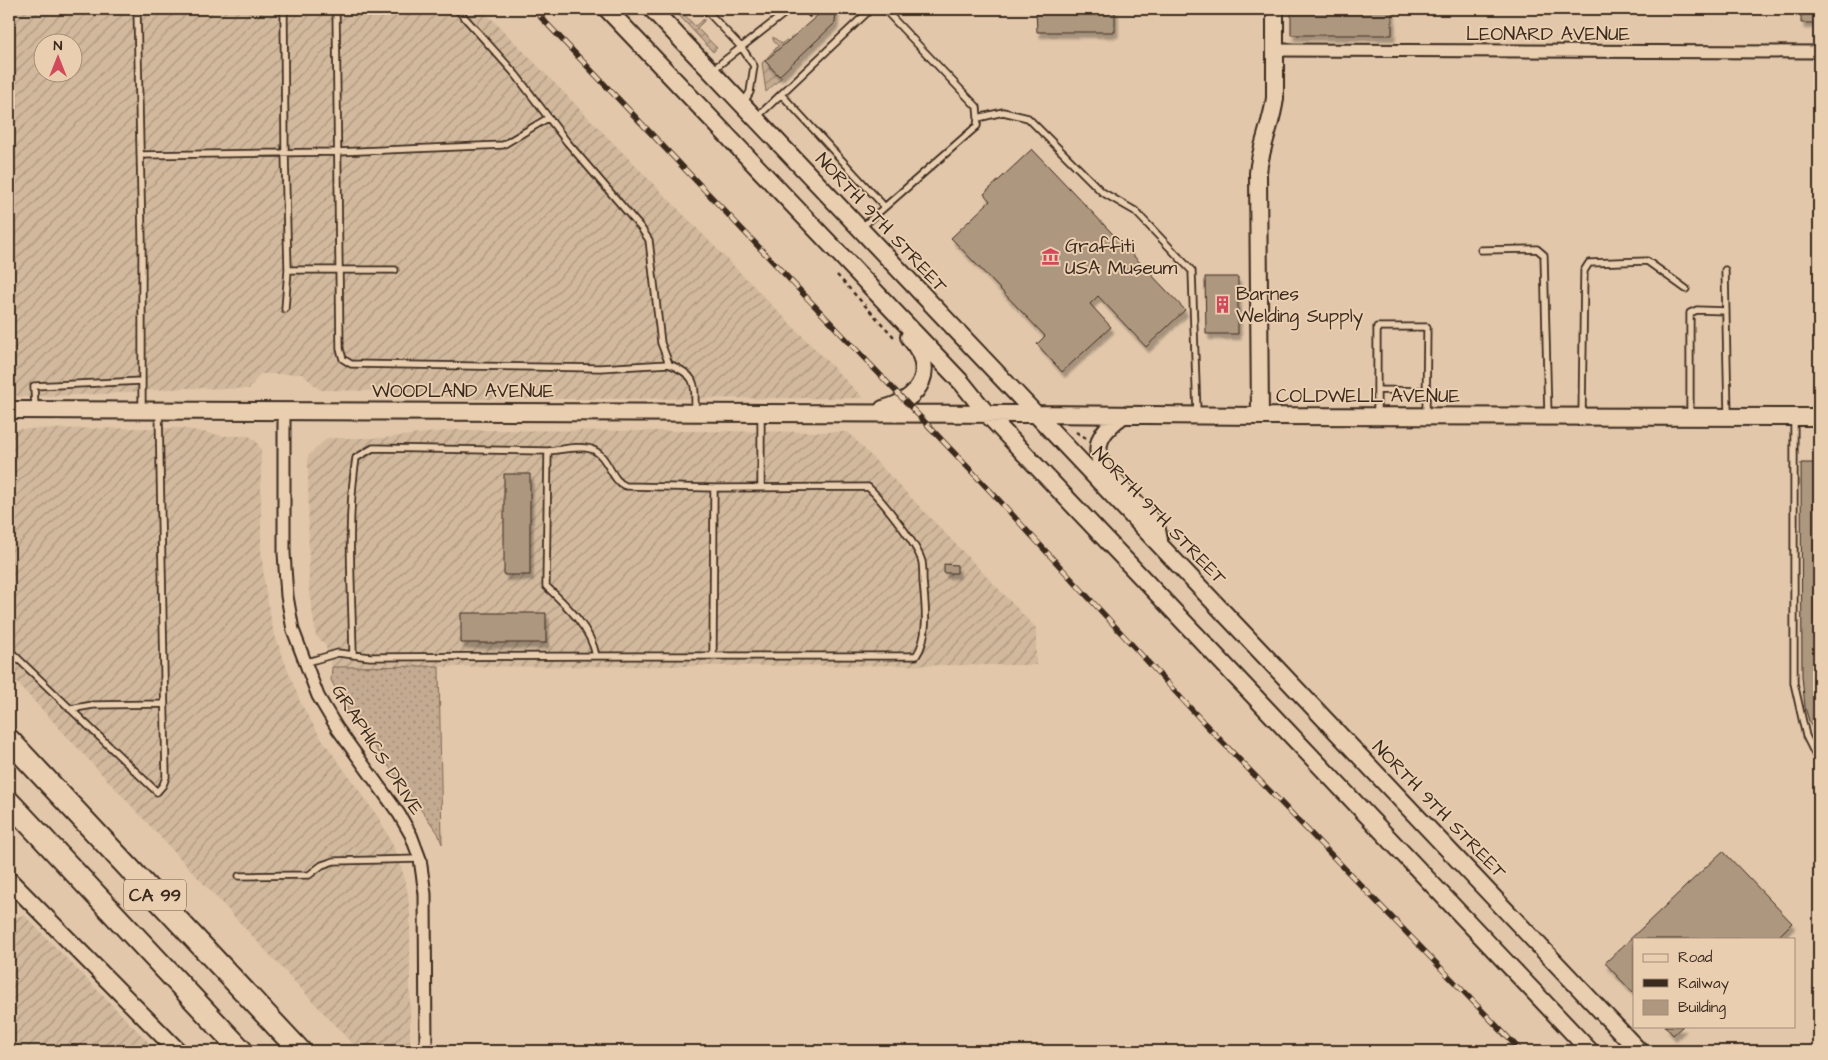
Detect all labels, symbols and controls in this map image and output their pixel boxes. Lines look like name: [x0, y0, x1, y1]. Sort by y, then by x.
street label: LEONARD AVENUE: [1466, 21, 1630, 48]
north arrow: [32, 32, 82, 82]
text: N: [54, 36, 63, 56]
street label: NORTH 9TH STREET: [809, 147, 953, 299]
place label: Graffiti USA Museum: [1065, 233, 1177, 282]
museum icon: Graffiti USA Museum: [1041, 247, 1061, 267]
place label: Barnes Welding Supply: [1236, 281, 1364, 331]
building icon: Barnes Welding Supply: [1212, 295, 1232, 315]
street label: WOODLAND AVENUE: [372, 378, 554, 405]
street label: COLDWELL AVENUE: [1276, 383, 1460, 410]
street label: NORTH 9TH STREET: [1086, 441, 1232, 591]
street label: GRAPHICS DRIVE: [325, 680, 429, 820]
street label: NORTH 9TH STREET: [1366, 735, 1512, 885]
road number: CA 99: [124, 880, 186, 910]
legend: [1633, 938, 1796, 1028]
text: Road: [1678, 947, 1713, 968]
text: Railway: [1678, 973, 1729, 995]
text: Building: [1678, 997, 1726, 1019]

